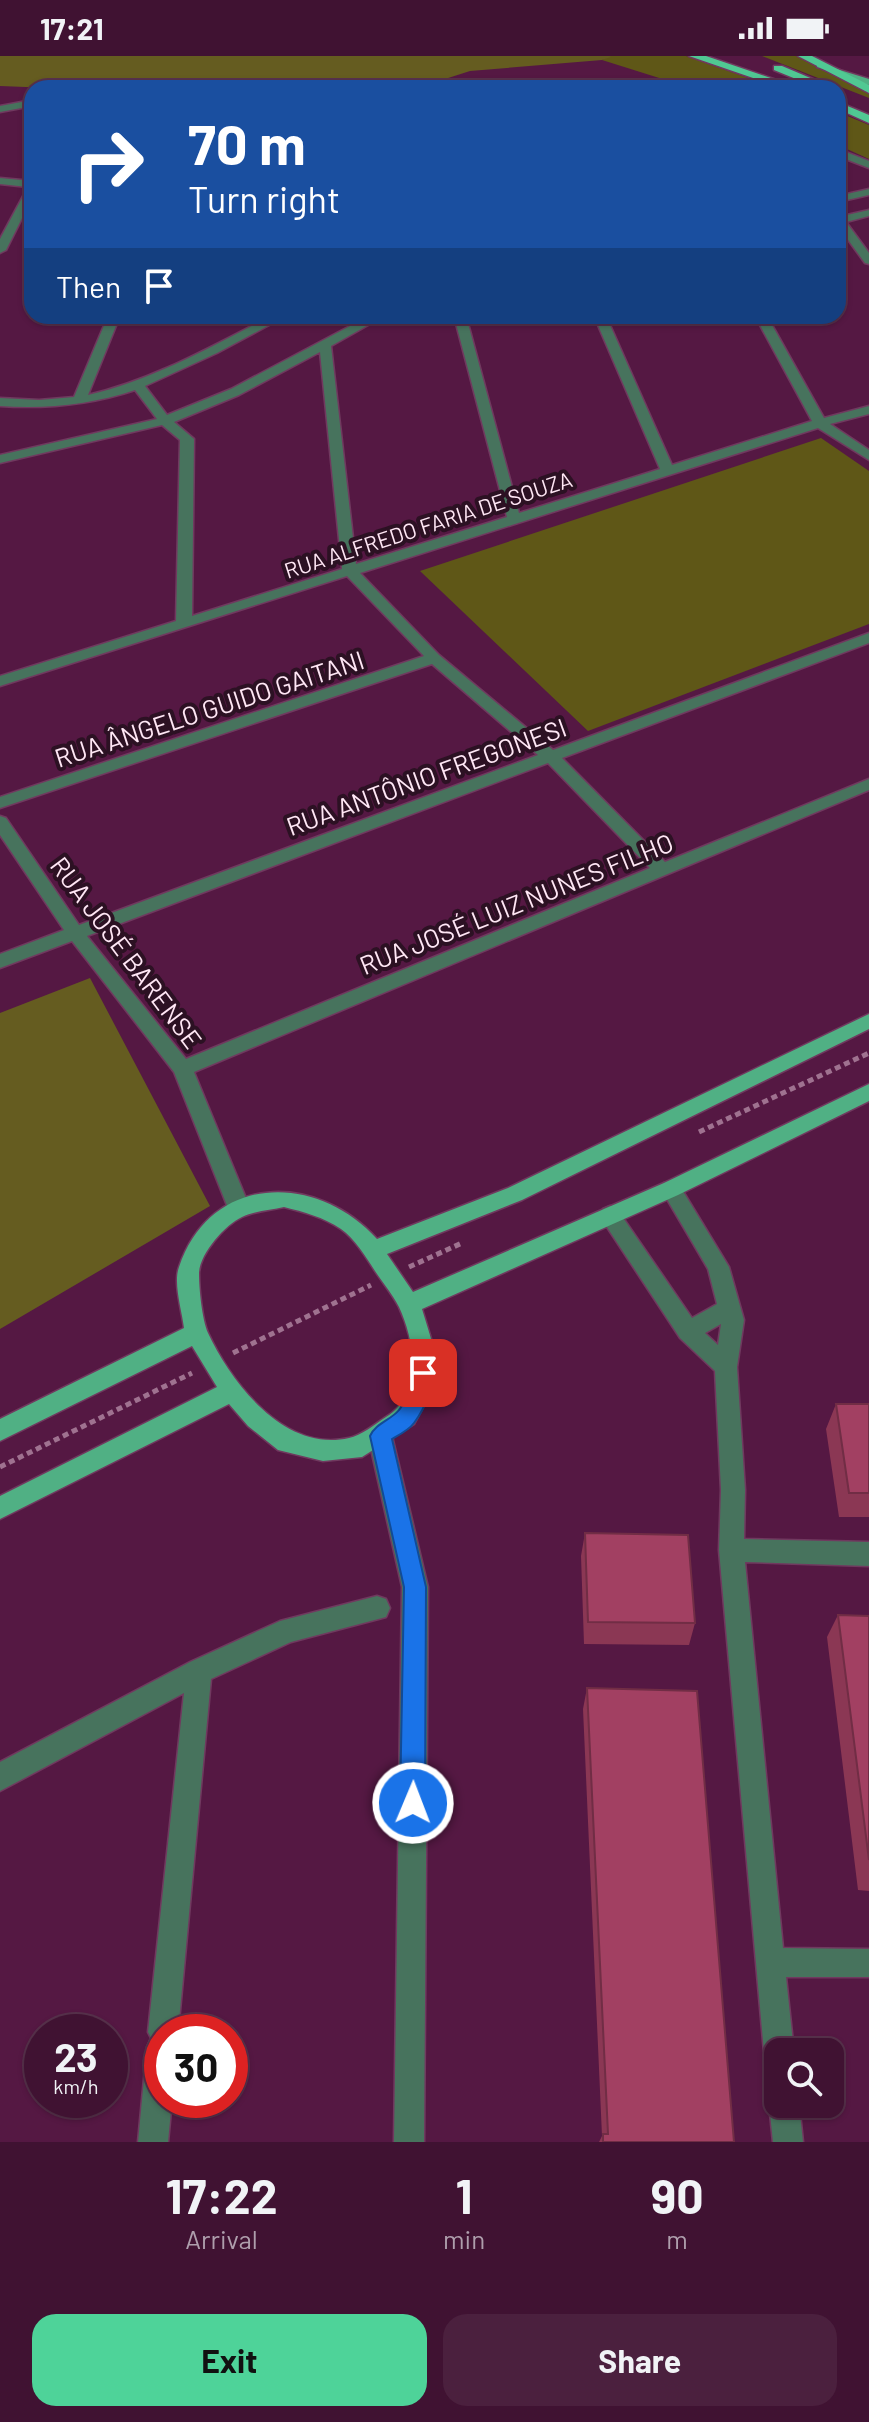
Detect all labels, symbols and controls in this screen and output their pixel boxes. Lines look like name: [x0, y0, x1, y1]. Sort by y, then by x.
text: 17:21: [40, 10, 104, 46]
text: 70 m: [188, 109, 306, 176]
icon: right: [56, 112, 160, 216]
text: Turn right: [188, 177, 340, 220]
icon: arrive: [137, 264, 181, 308]
text: Then: [56, 268, 121, 304]
street label: RUA ALFREDO FARIA DE SOUZA: [281, 465, 575, 583]
street label: RUA ÂNGELO GUIDO GAITANI: [50, 643, 368, 773]
street label: RUA ANTÔNIO FREGONESI: [282, 711, 570, 841]
street label: RUA JOSÉ LUIZ NUNES FILHO: [355, 826, 677, 980]
street label: RUA JOSÉ BARENSE: [45, 850, 209, 1054]
pin: [389, 1339, 457, 1407]
icon: arrive: [401, 1351, 445, 1395]
position arrow: [371, 1761, 455, 1845]
speed limit sign: 30: [144, 2014, 248, 2118]
text: 23: [54, 2032, 98, 2080]
map controls: [764, 2038, 844, 2118]
button: search: [764, 2038, 844, 2118]
text: km/h: [53, 2074, 99, 2098]
text: 17:22: [165, 2166, 278, 2224]
text: 1: [456, 2166, 473, 2224]
text: 90: [651, 2166, 704, 2224]
text: Arrival: [185, 2223, 258, 2254]
text: min: [443, 2223, 485, 2254]
text: m: [666, 2223, 688, 2254]
button: Exit: [32, 2314, 427, 2406]
button: Share: [443, 2314, 837, 2406]

